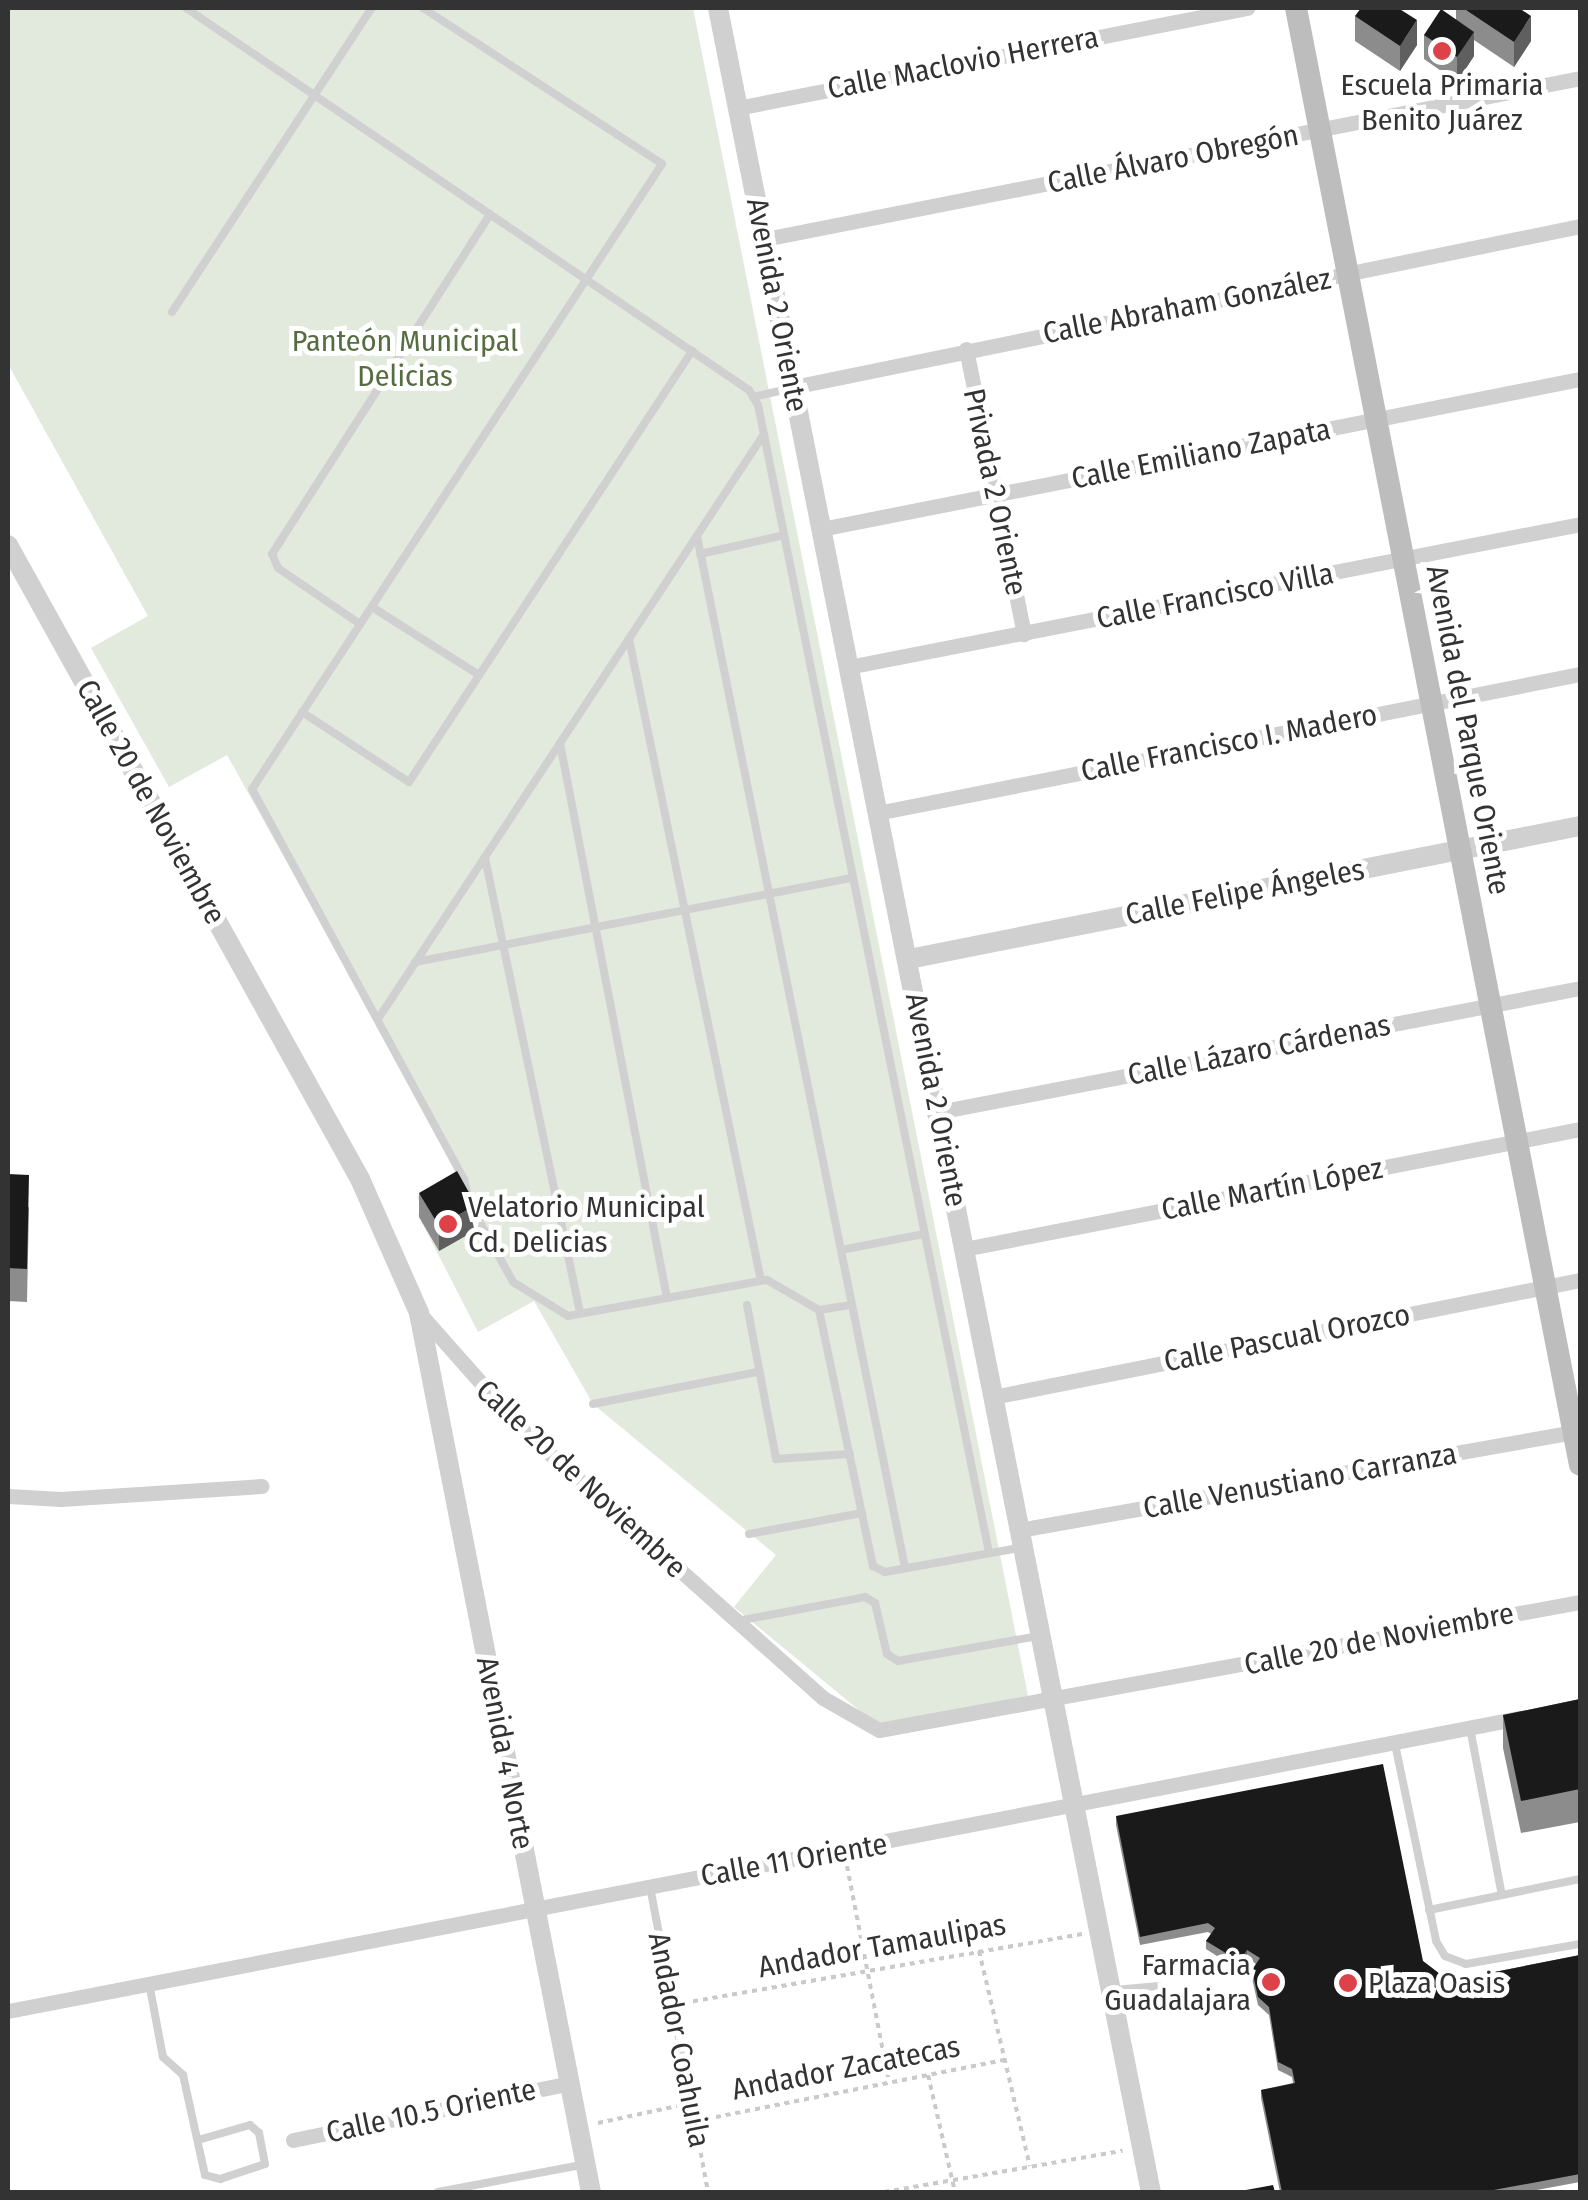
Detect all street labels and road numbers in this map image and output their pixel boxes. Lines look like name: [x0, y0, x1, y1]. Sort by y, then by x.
street label: Calle Maclovio Herrera: [825, 19, 1101, 107]
street label: Calle Álvaro Obregón: [1044, 117, 1302, 201]
street label: Avenida 2 Oriente: [739, 195, 815, 415]
street label: Calle Abraham González: [1040, 260, 1334, 352]
street label: Privada 2 Oriente: [956, 385, 1034, 599]
street label: Calle Emiliano Zapata: [1068, 411, 1334, 497]
street label: Calle Francisco Villa: [1093, 555, 1337, 637]
street label: Avenida del Parque Oriente: [1418, 562, 1518, 898]
street label: Calle 20 de Noviembre: [69, 674, 233, 930]
street label: Calle Francisco I. Madero: [1078, 697, 1380, 789]
street label: Calle Felipe Ángeles: [1123, 851, 1367, 933]
street label: Avenida 2 Oriente: [898, 990, 974, 1210]
street label: Calle Lázaro Cárdenas: [1125, 1007, 1393, 1093]
street label: Calle Martín López: [1158, 1150, 1386, 1228]
street label: Calle Pascual Orozco: [1161, 1297, 1413, 1379]
street label: Calle 20 de Noviembre: [469, 1372, 693, 1586]
street label: Calle Venustiano Carranza: [1140, 1436, 1460, 1526]
street label: Calle 20 de Noviembre: [1241, 1595, 1517, 1683]
street label: Avenida 4 Norte: [469, 1654, 541, 1852]
street label: Calle 11 Oriente: [698, 1826, 890, 1894]
street label: Andador Tamaulipas: [755, 1907, 1009, 1985]
street label: Andador Coahuila: [641, 1930, 717, 2150]
street label: Andador Zacatecas: [729, 2028, 963, 2108]
street label: Calle 10.5 Oriente: [323, 2071, 539, 2151]

